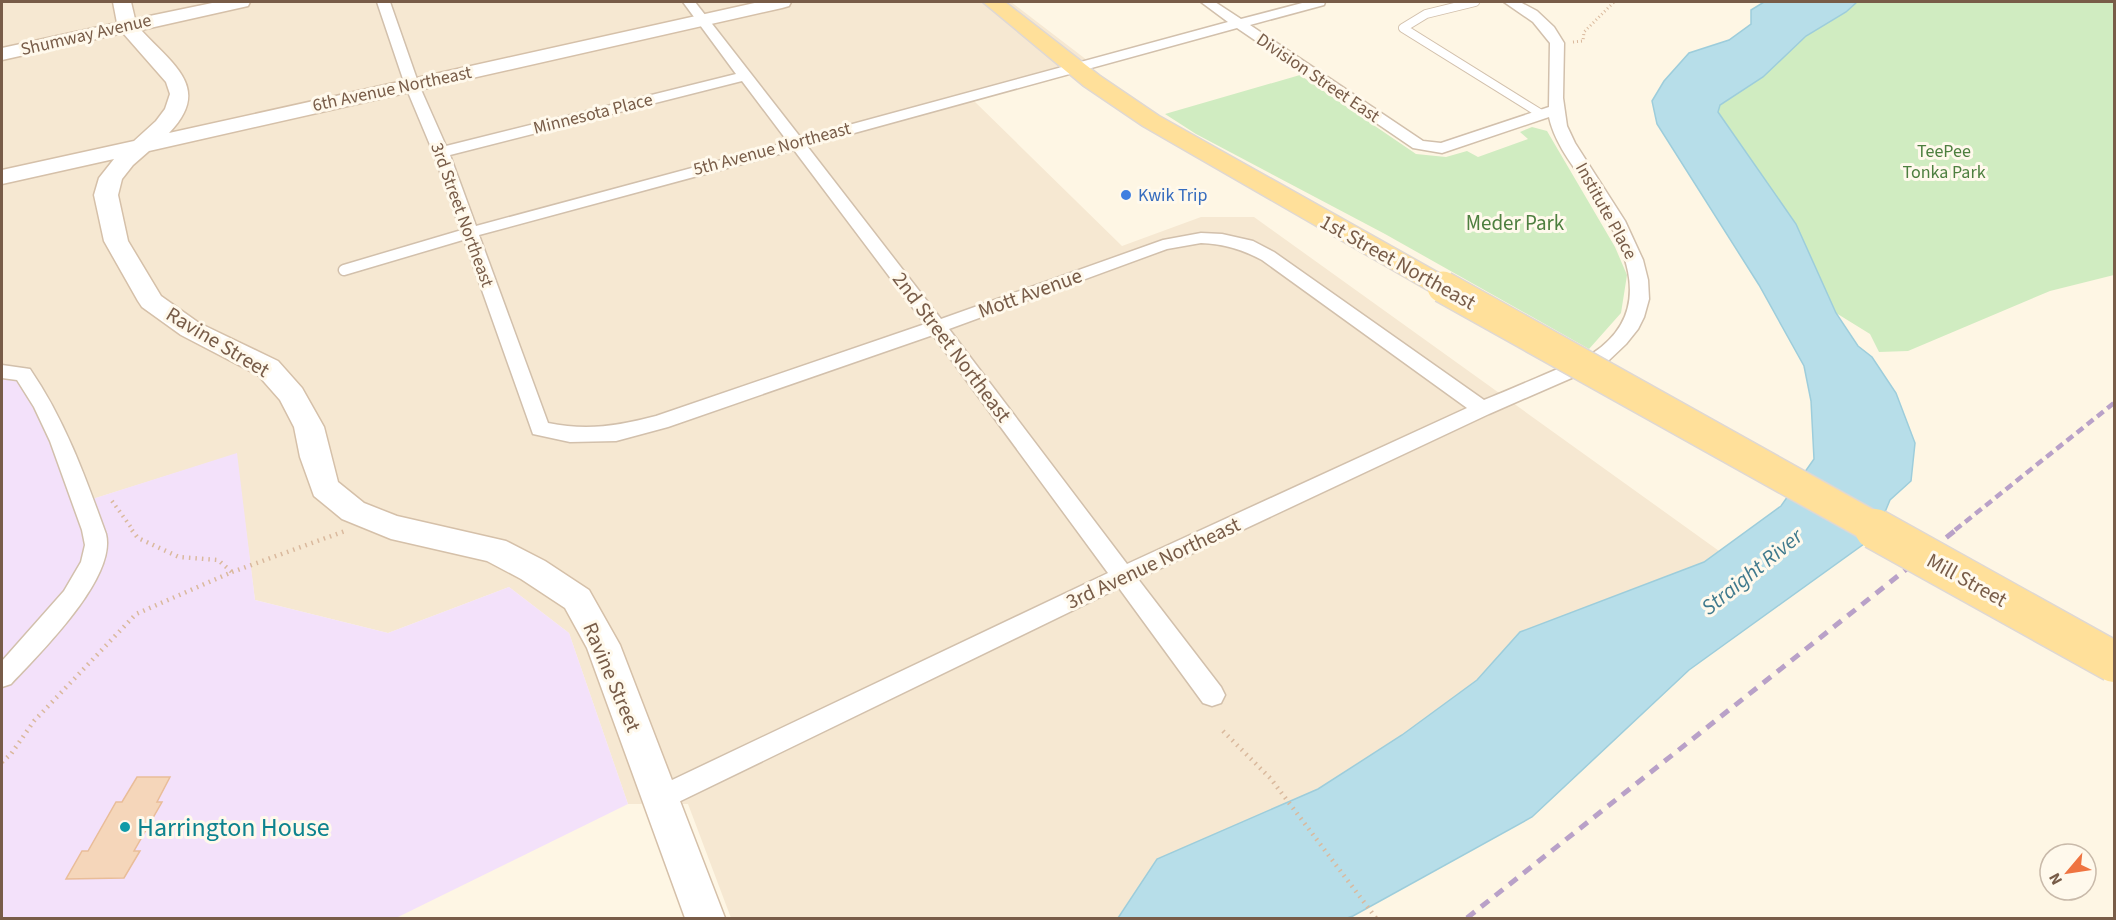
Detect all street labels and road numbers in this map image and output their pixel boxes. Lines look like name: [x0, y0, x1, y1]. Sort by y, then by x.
street label: Shumway Avenue: [18, 8, 154, 62]
street label: Division Street East: [1251, 27, 1385, 129]
street label: 6th Avenue Northeast: [310, 60, 474, 118]
street label: Minnesota Place: [531, 87, 655, 141]
street label: 5th Avenue Northeast: [691, 116, 853, 182]
street label: 3rd Street Northeast: [424, 139, 500, 291]
street label: Institute Place: [1569, 158, 1643, 264]
street label: 1st Street Northeast: [1315, 207, 1481, 317]
street label: Mott Avenue: [974, 260, 1086, 326]
street label: 2nd Street Northeast: [885, 265, 1019, 429]
street label: Ravine Street: [160, 299, 276, 385]
street label: 3rd Avenue Northeast: [1061, 509, 1245, 617]
street label: Mill Street: [1921, 546, 2013, 614]
street label: Ravine Street: [575, 618, 649, 736]

